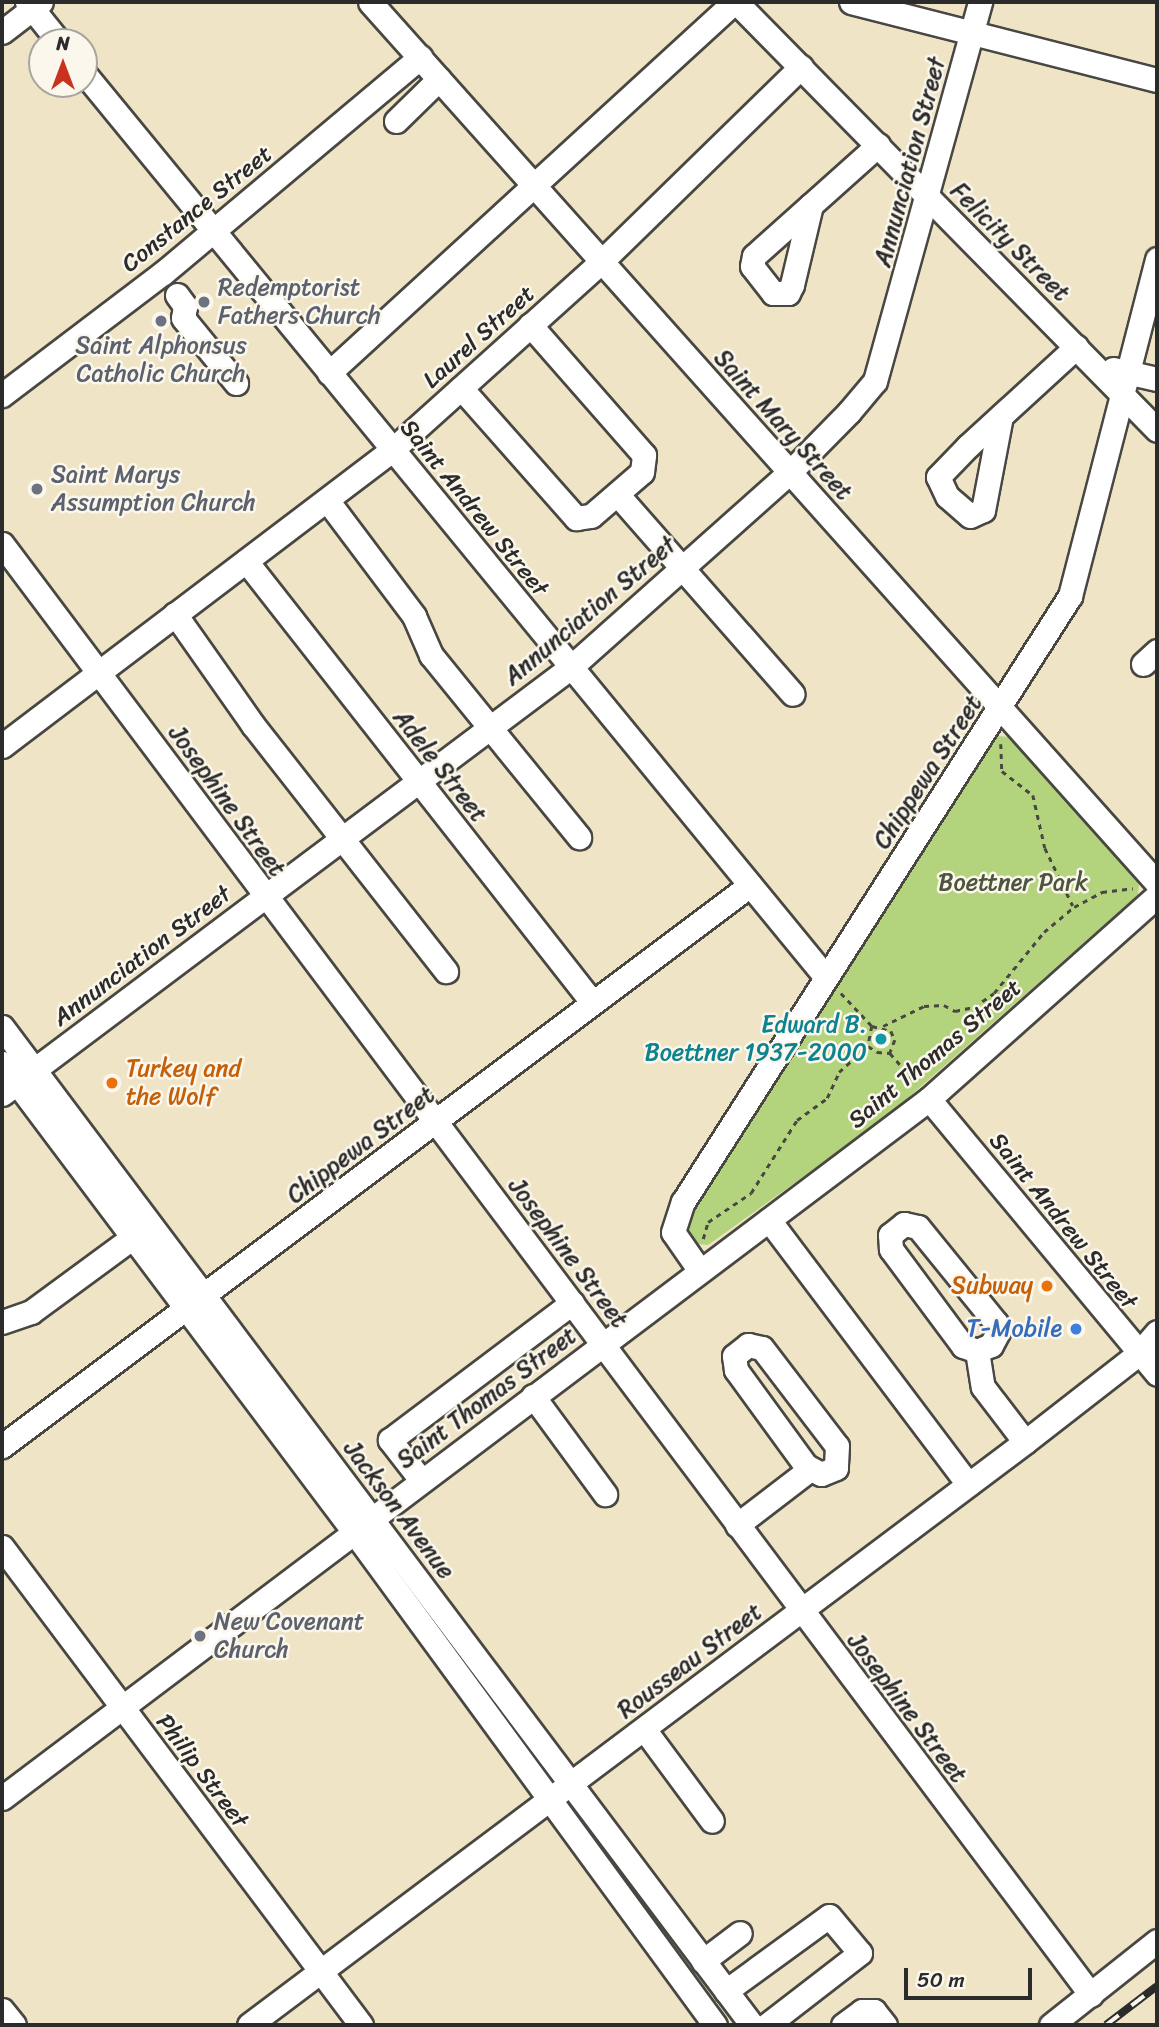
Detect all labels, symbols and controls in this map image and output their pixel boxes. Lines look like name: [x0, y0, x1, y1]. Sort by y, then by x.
text: N: [56, 27, 70, 60]
north arrow: [28, 28, 98, 98]
street label: Annunciation Street: [868, 54, 952, 270]
street label: Constance Street: [116, 139, 278, 279]
street label: Felicity Street: [945, 177, 1075, 307]
place label: Redemptorist Fathers Church: [218, 274, 380, 330]
street label: Laurel Street: [417, 279, 541, 395]
marker: Redemptorist Fathers Church: [196, 294, 212, 310]
marker: Saint Alphonsus Catholic Church: [153, 313, 169, 329]
place label: Saint Alphonsus Catholic Church: [76, 332, 246, 388]
street label: Saint Mary Street: [708, 344, 858, 506]
street label: Saint Andrew Street: [394, 414, 554, 602]
place label: Saint Marys Assumption Church: [51, 461, 256, 517]
marker: Saint Marys Assumption Church: [29, 481, 45, 497]
street label: Annunciation Street: [498, 530, 682, 692]
street label: Chippewa Street: [868, 690, 988, 854]
street label: Adele Street: [387, 704, 493, 828]
street label: Josephine Street: [162, 720, 292, 882]
park label: Boettner Park: [938, 869, 1088, 897]
street label: Annunciation Street: [47, 879, 237, 1033]
street label: Saint Thomas Street: [842, 973, 1028, 1135]
place label: Edward B. Boettner 1937-2000: [645, 1011, 867, 1067]
marker: Edward B. Boettner 1937-2000: [873, 1031, 889, 1047]
place label: Turkey and the Wolf: [126, 1055, 241, 1111]
marker: Turkey and the Wolf: [104, 1075, 120, 1091]
street label: Chippewa Street: [282, 1080, 440, 1210]
street label: Saint Andrew Street: [983, 1127, 1143, 1315]
street label: Josephine Street: [502, 1172, 634, 1334]
place label: Subway: [951, 1272, 1033, 1300]
marker: Subway: [1039, 1278, 1055, 1294]
place label: T-Mobile: [967, 1315, 1062, 1343]
street label: Saint Thomas Street: [391, 1321, 583, 1475]
marker: T-Mobile: [1068, 1321, 1084, 1337]
street label: Jackson Avenue: [338, 1435, 460, 1585]
street label: Rousseau Street: [612, 1597, 768, 1725]
place label: New Covenant Church: [214, 1608, 365, 1664]
street label: Josephine Street: [841, 1627, 973, 1789]
marker: New Covenant Church: [192, 1628, 208, 1644]
street label: Philip Street: [150, 1708, 254, 1834]
scale bar: [907, 1954, 1035, 1998]
text: 50 m: [917, 1961, 965, 1999]

